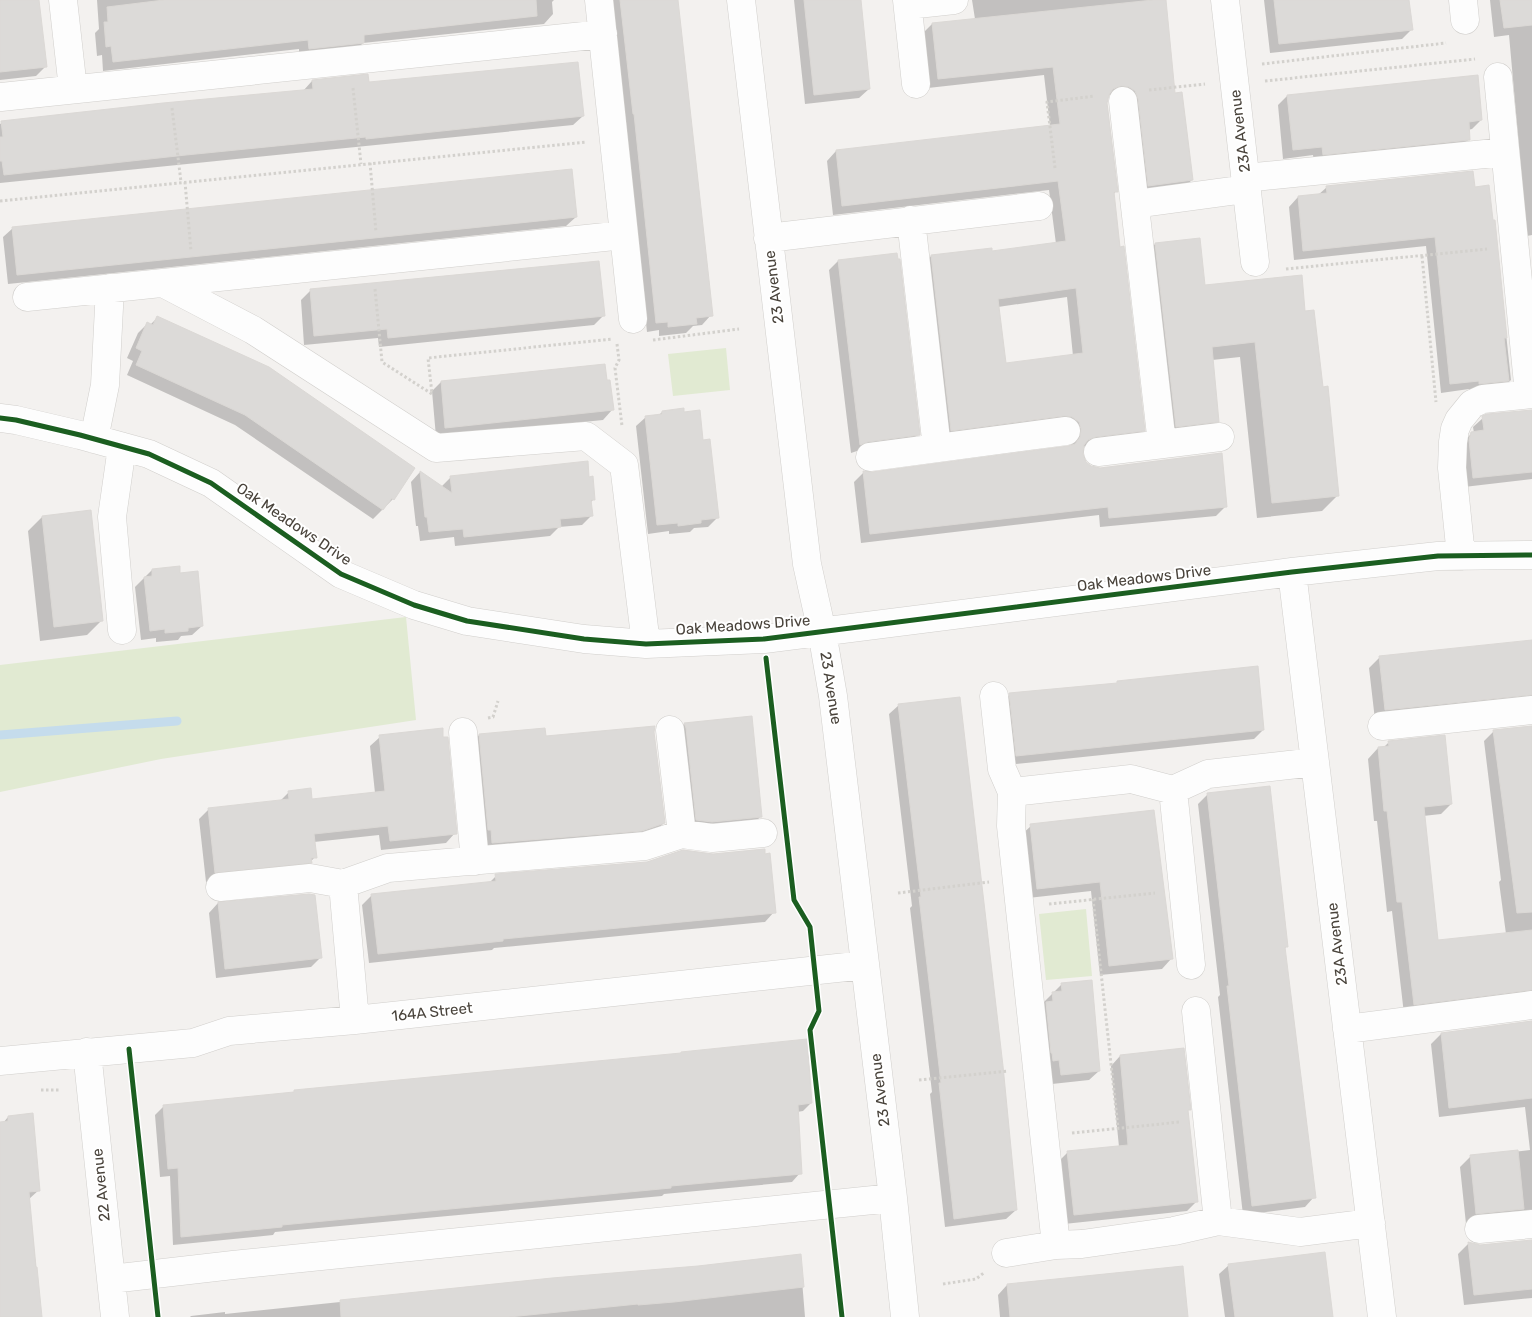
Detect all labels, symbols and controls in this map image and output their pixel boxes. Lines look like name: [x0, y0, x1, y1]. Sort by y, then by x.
street label: 23A Avenue: [1226, 89, 1254, 173]
street label: 23 Avenue: [761, 249, 787, 325]
street label: Oak Meadows Drive: [233, 479, 355, 569]
street label: Oak Meadows Drive: [1076, 561, 1212, 595]
street label: Oak Meadows Drive: [675, 611, 811, 639]
street label: 23 Avenue: [816, 650, 846, 726]
street label: 23A Avenue: [1323, 902, 1351, 986]
street label: 164A Street: [391, 999, 474, 1025]
street label: 23 Avenue: [867, 1052, 893, 1128]
street label: 22 Avenue: [88, 1148, 114, 1222]

